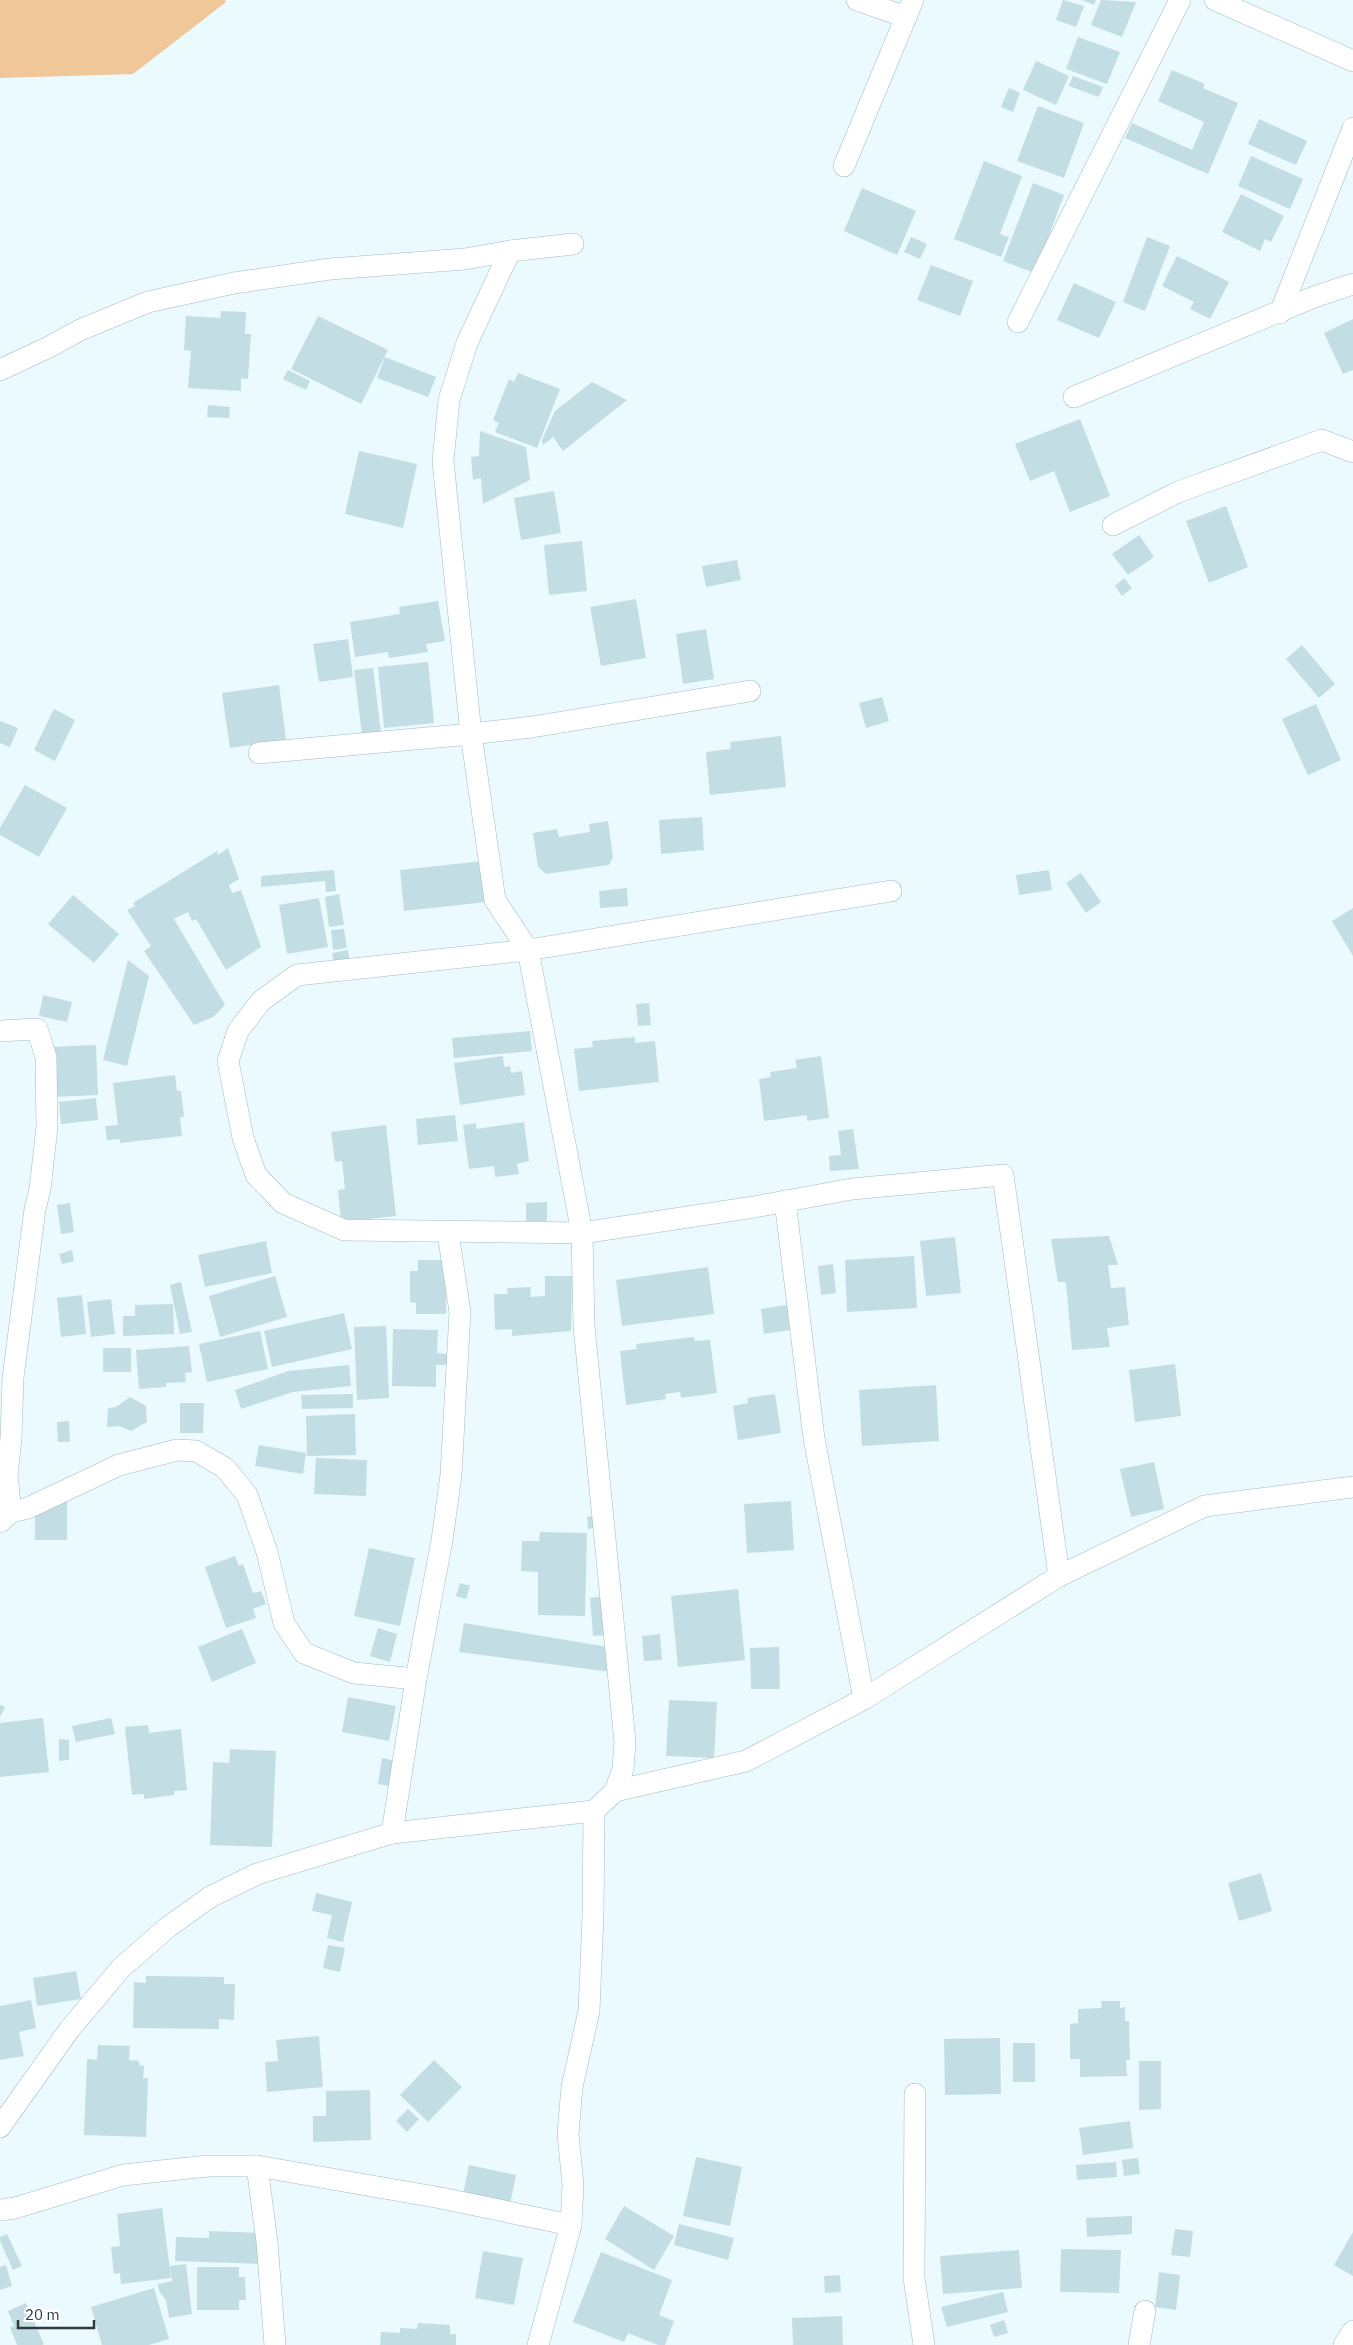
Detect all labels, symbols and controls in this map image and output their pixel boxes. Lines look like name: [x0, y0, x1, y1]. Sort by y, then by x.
scale bar: [18, 2298, 94, 2330]
text: 20 m: [25, 2305, 60, 2324]

